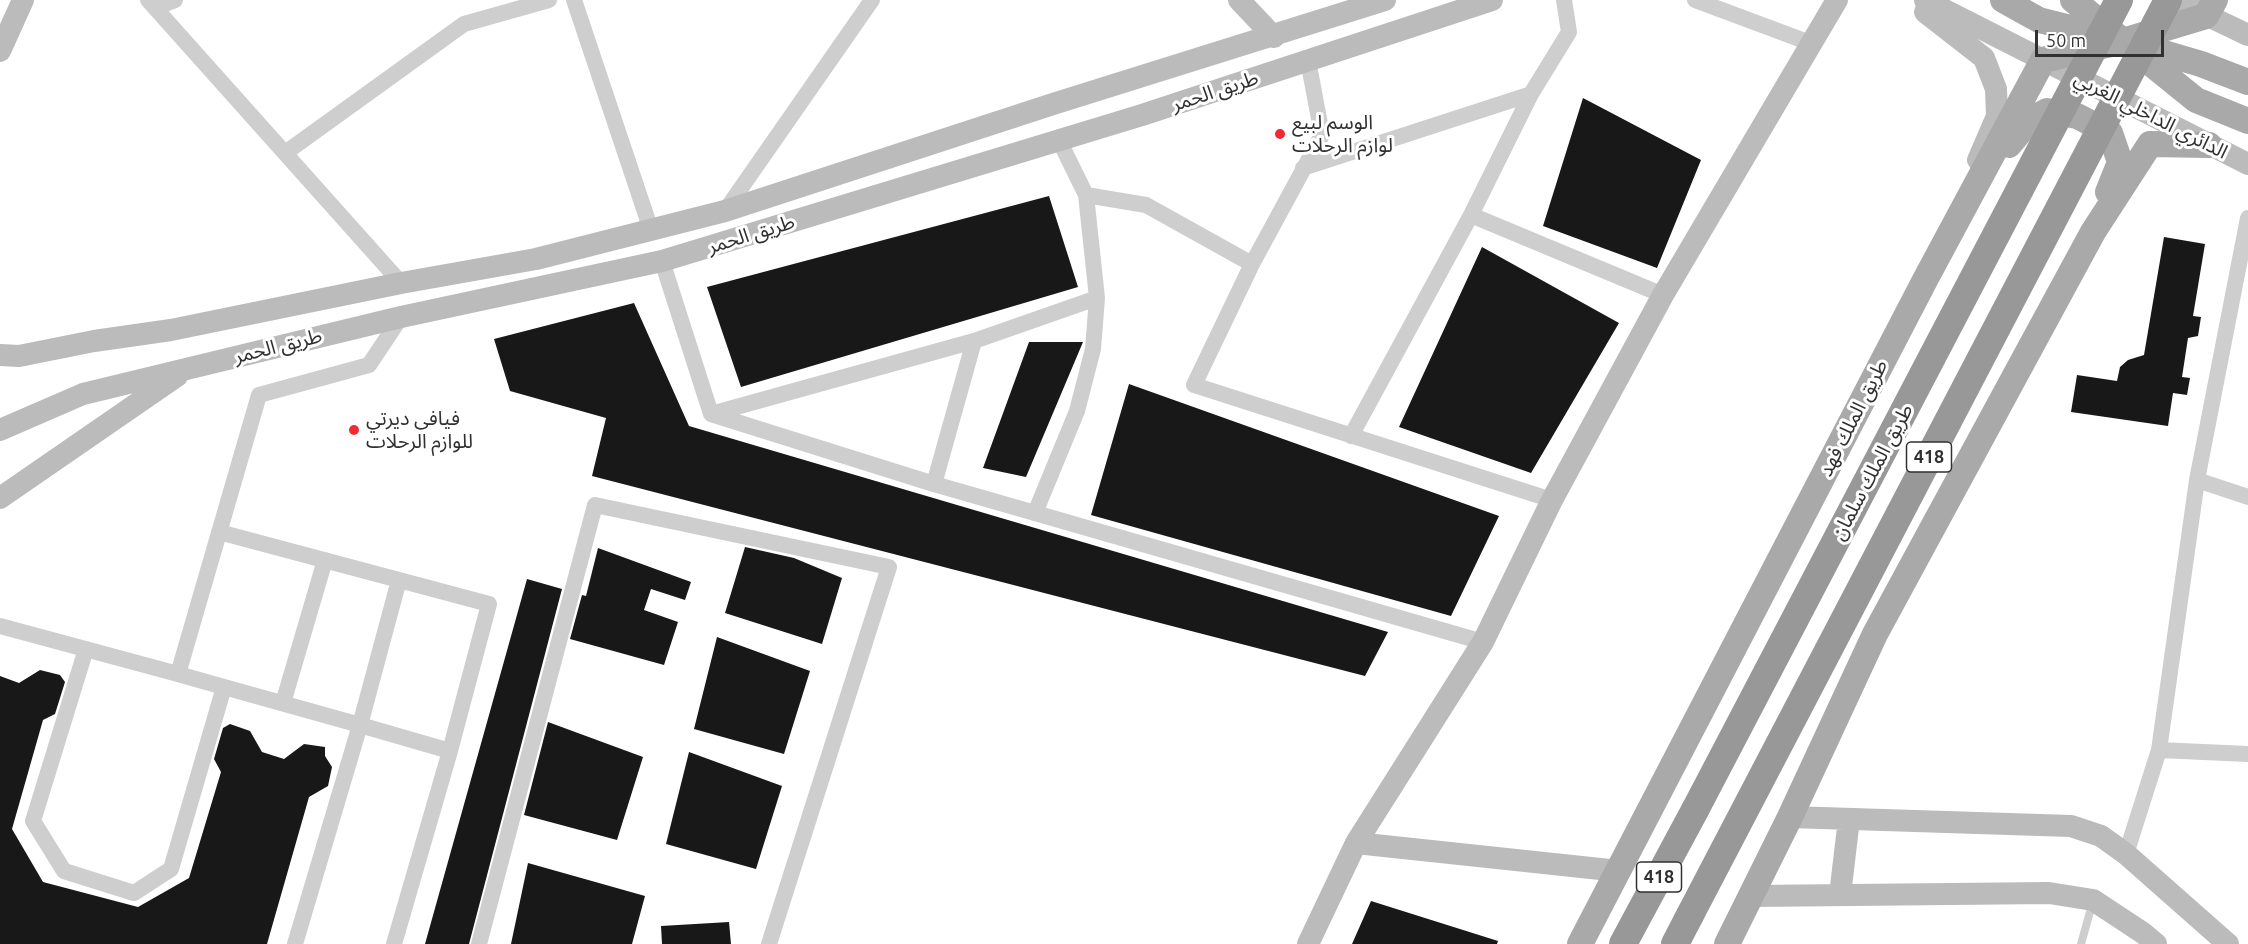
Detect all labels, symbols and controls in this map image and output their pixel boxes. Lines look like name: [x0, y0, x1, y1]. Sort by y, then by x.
scale bar: [2038, 18, 2167, 56]
text: 50 m: [2046, 30, 2086, 50]
street label: طريق الحمر: [1169, 66, 1261, 116]
street label: الدائري الداخلي الغربي: [2070, 66, 2232, 164]
place label: الوسم لبيع لوازم الرحلات: [1292, 110, 1393, 157]
marker: الوسم لبيع لوازم الرحلات: [1273, 127, 1287, 141]
street label: طريق الحمر: [705, 209, 797, 259]
street label: طريق الحمر: [232, 323, 324, 369]
street label: طريق الملك فهد: [1813, 356, 1893, 480]
street label: طريق الملك سلمان: [1826, 400, 1918, 544]
place label: فيافي ديرتي للوازم الرحلات: [366, 406, 473, 453]
marker: فيافي ديرتي للوازم الرحلات: [347, 423, 361, 437]
road number: 418: [1906, 442, 1952, 472]
road number: 418: [1636, 862, 1682, 892]

